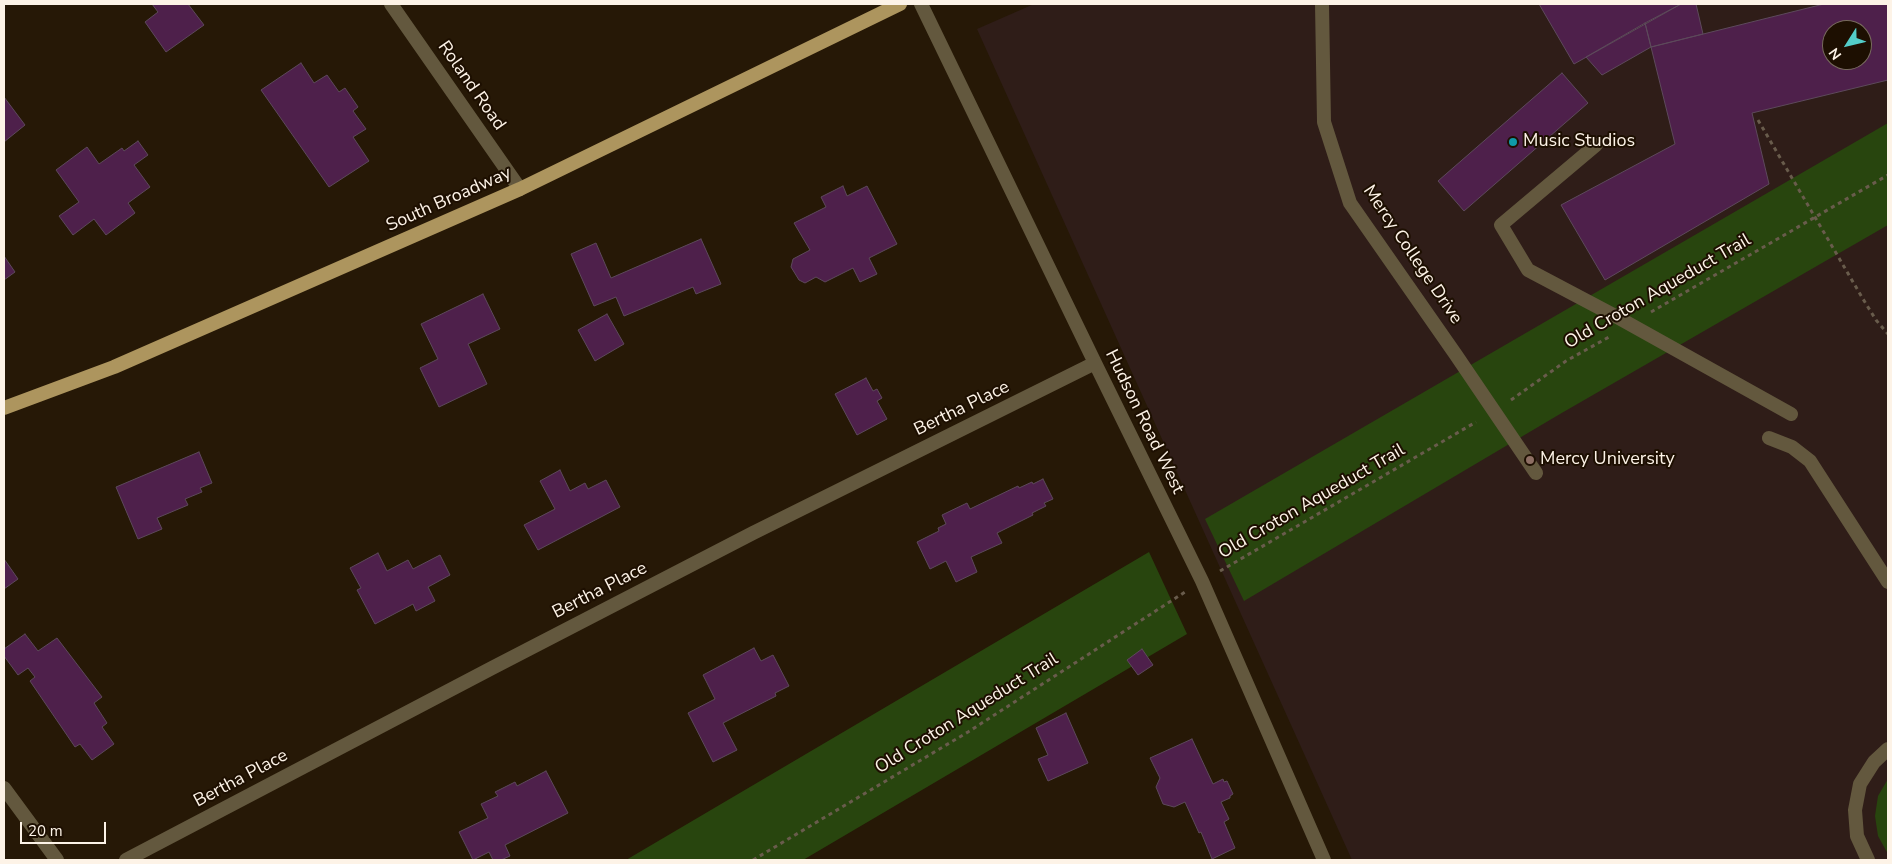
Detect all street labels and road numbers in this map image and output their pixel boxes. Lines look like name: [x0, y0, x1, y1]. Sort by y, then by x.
street label: Roland Road: [432, 37, 510, 135]
street label: South Broadway: [383, 163, 515, 237]
street label: Mercy College Drive: [1358, 182, 1466, 328]
street label: Old Croton Aqueduct Trail: [1561, 230, 1755, 354]
street label: Hudson Road West: [1100, 346, 1188, 498]
street label: Bertha Place: [911, 377, 1013, 441]
street label: Old Croton Aqueduct Trail: [1215, 440, 1409, 564]
street label: Bertha Place: [549, 558, 651, 624]
street label: Old Croton Aqueduct Trail: [872, 649, 1062, 779]
street label: Bertha Place: [190, 745, 292, 813]

